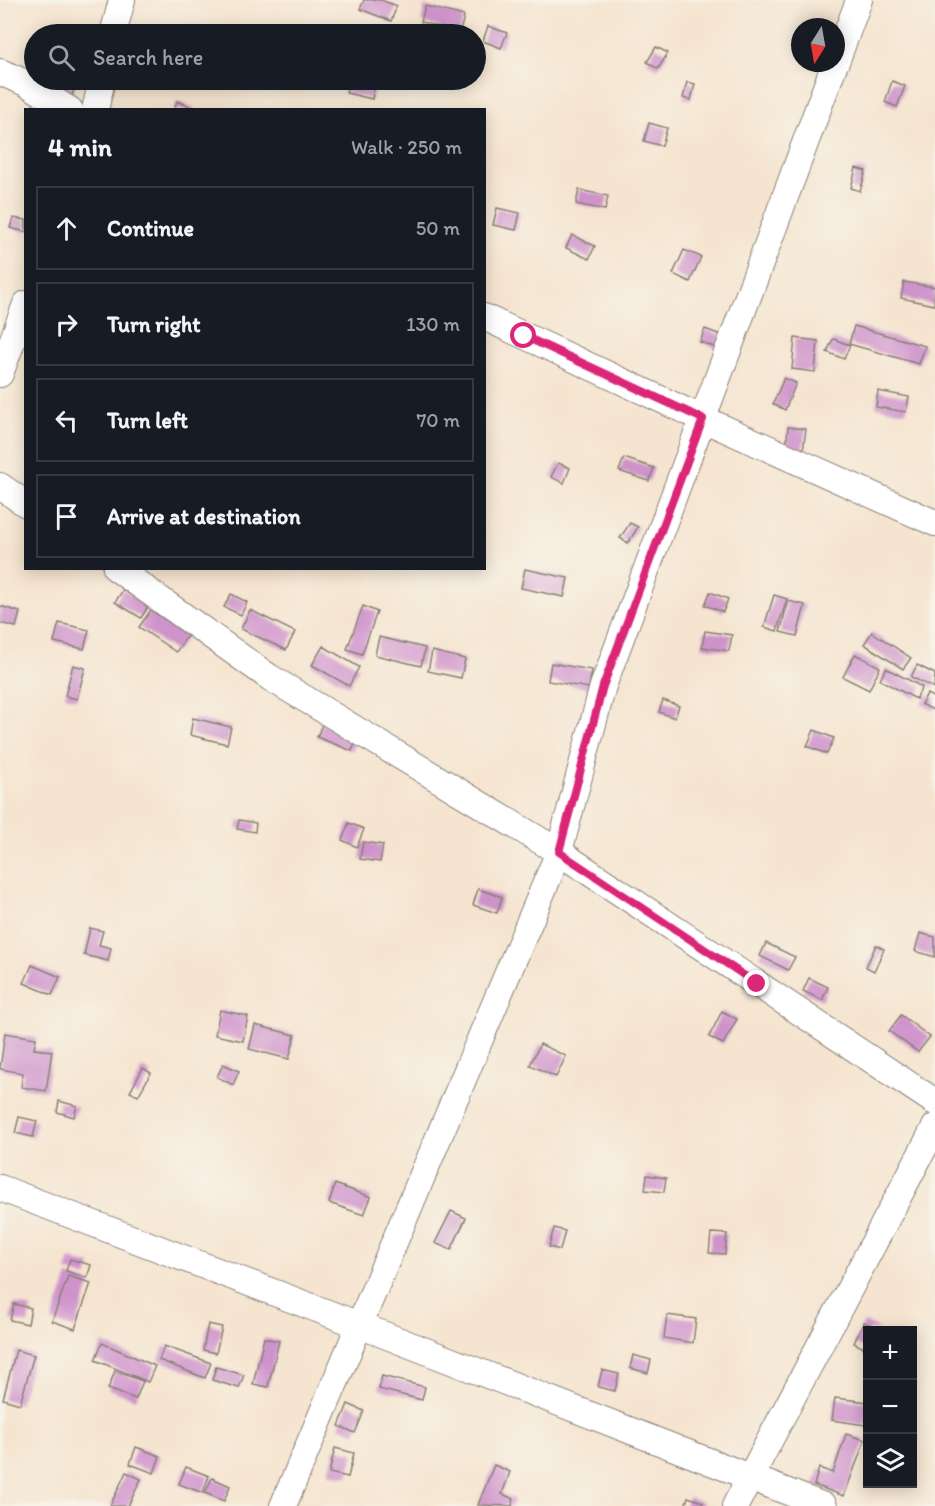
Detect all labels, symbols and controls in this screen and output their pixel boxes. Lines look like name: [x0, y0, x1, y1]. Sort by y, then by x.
north arrow: [791, 18, 845, 72]
search box: [24, 24, 486, 90]
icon: search: [45, 41, 78, 74]
text: Search here: [93, 44, 203, 71]
text: 4 min: [48, 131, 112, 163]
text: Walk · 250 m: [351, 135, 462, 159]
icon: ahead: [50, 212, 83, 245]
text: Continue: [107, 215, 194, 242]
text: 50 m: [416, 216, 460, 240]
icon: right: [50, 308, 83, 341]
text: Turn right: [107, 311, 201, 338]
text: 130 m: [406, 312, 460, 336]
route start: [510, 322, 536, 348]
icon: left: [50, 404, 83, 437]
text: Turn left: [107, 407, 188, 434]
text: 70 m: [416, 408, 460, 432]
icon: arrive: [50, 500, 83, 533]
text: Arrive at destination: [107, 503, 301, 530]
route end: [743, 970, 769, 996]
map controls: [863, 1326, 917, 1488]
button: +: [863, 1326, 917, 1380]
button: −: [863, 1380, 917, 1434]
button: layers: [863, 1434, 917, 1488]

